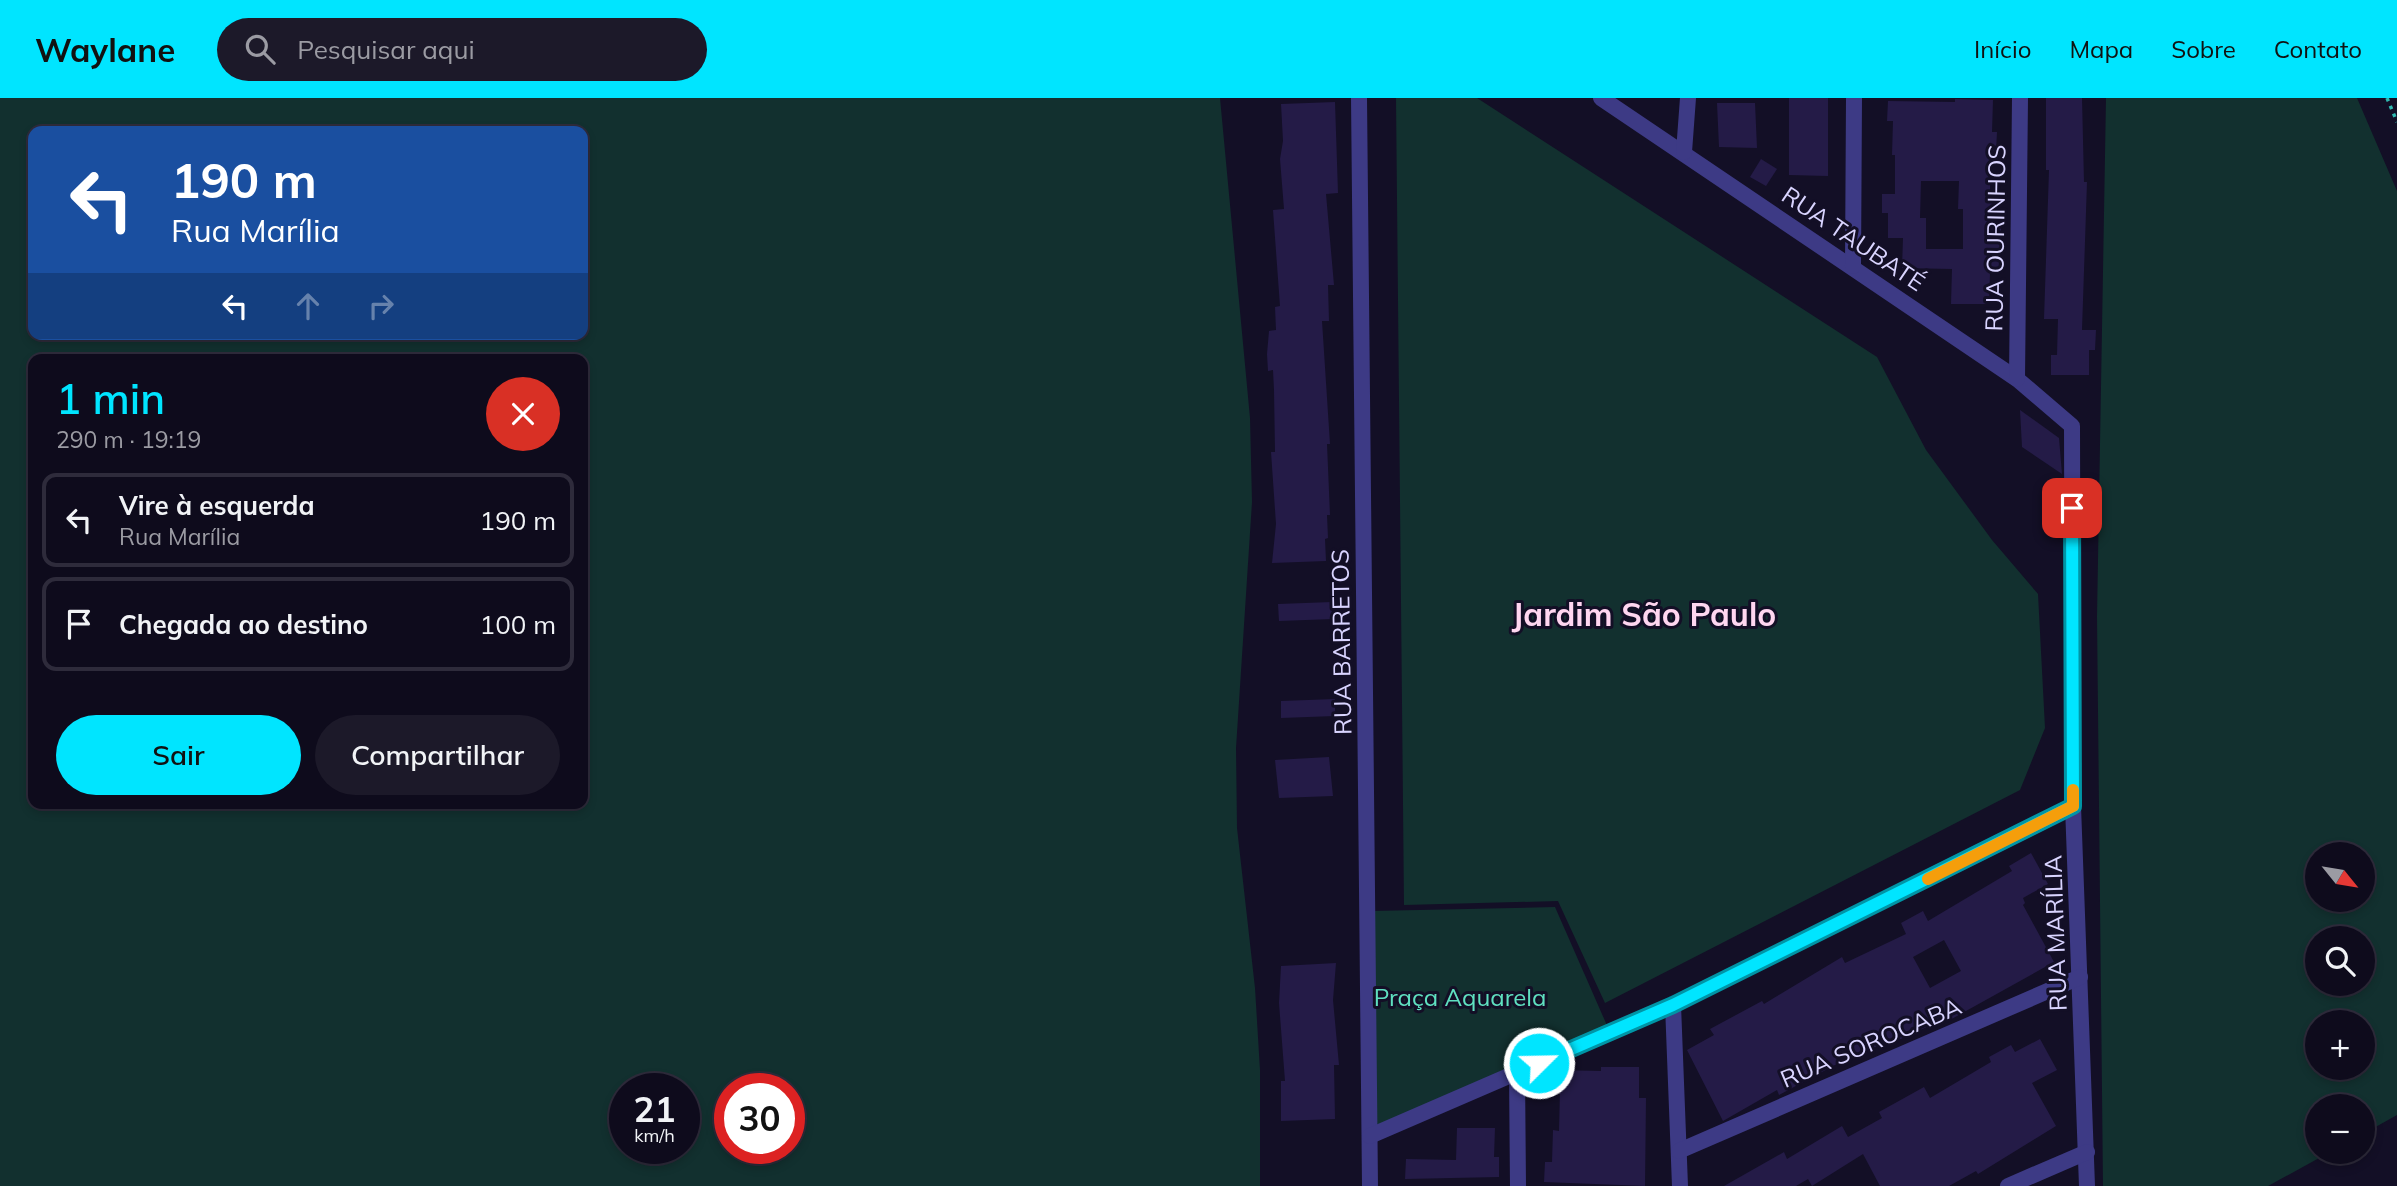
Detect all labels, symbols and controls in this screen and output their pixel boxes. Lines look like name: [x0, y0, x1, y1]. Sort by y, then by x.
search box: [217, 18, 707, 81]
text: Waylane: [35, 29, 175, 70]
icon: search: [241, 30, 279, 68]
text: Pesquisar aqui: [297, 33, 475, 66]
text: Início: [1974, 34, 2031, 64]
text: Mapa: [2069, 34, 2133, 64]
text: Sobre: [2171, 34, 2236, 64]
text: Contato: [2274, 34, 2362, 64]
street label: RUA OURINHOS: [1978, 144, 2012, 332]
text: 190 m: [171, 149, 317, 210]
icon: left: [56, 154, 147, 245]
street label: RUA TAUBATÉ: [1776, 179, 1931, 297]
text: Rua Marília: [171, 210, 340, 250]
icon: left: [216, 287, 254, 325]
icon: ahead: [289, 287, 327, 325]
icon: right: [362, 287, 400, 325]
text: 1 min: [56, 372, 165, 425]
button: close: [486, 377, 560, 451]
text: 290 m · 19:19: [56, 425, 201, 454]
pin: [2042, 478, 2102, 538]
text: Vire à esquerda: [119, 489, 315, 522]
icon: arrive: [2053, 489, 2091, 527]
icon: left: [60, 501, 98, 539]
text: 190 m: [480, 504, 556, 537]
text: Rua Marília: [119, 522, 240, 551]
street label: RUA BARRETOS: [1324, 549, 1358, 735]
district label: Jardim São Paulo: [1512, 594, 1776, 634]
icon: arrive: [60, 605, 98, 643]
text: Chegada ao destino: [119, 608, 368, 641]
text: 100 m: [480, 608, 556, 641]
button: Sair: [56, 715, 301, 795]
button: Compartilhar: [315, 715, 560, 795]
north arrow: [2305, 842, 2375, 912]
map controls: [2305, 842, 2375, 1164]
street label: RUA MARÍLIA: [2037, 854, 2073, 1011]
button: search: [2305, 926, 2375, 996]
park label: Praça Aquarela: [1374, 982, 1546, 1012]
street label: RUA SOROCABA: [1776, 990, 1966, 1094]
button: +: [2305, 1010, 2375, 1080]
position arrow: [1502, 1026, 1576, 1100]
speed limit sign: 30: [714, 1073, 805, 1164]
text: 21: [633, 1087, 676, 1131]
button: −: [2305, 1094, 2375, 1164]
text: km/h: [634, 1124, 675, 1147]

